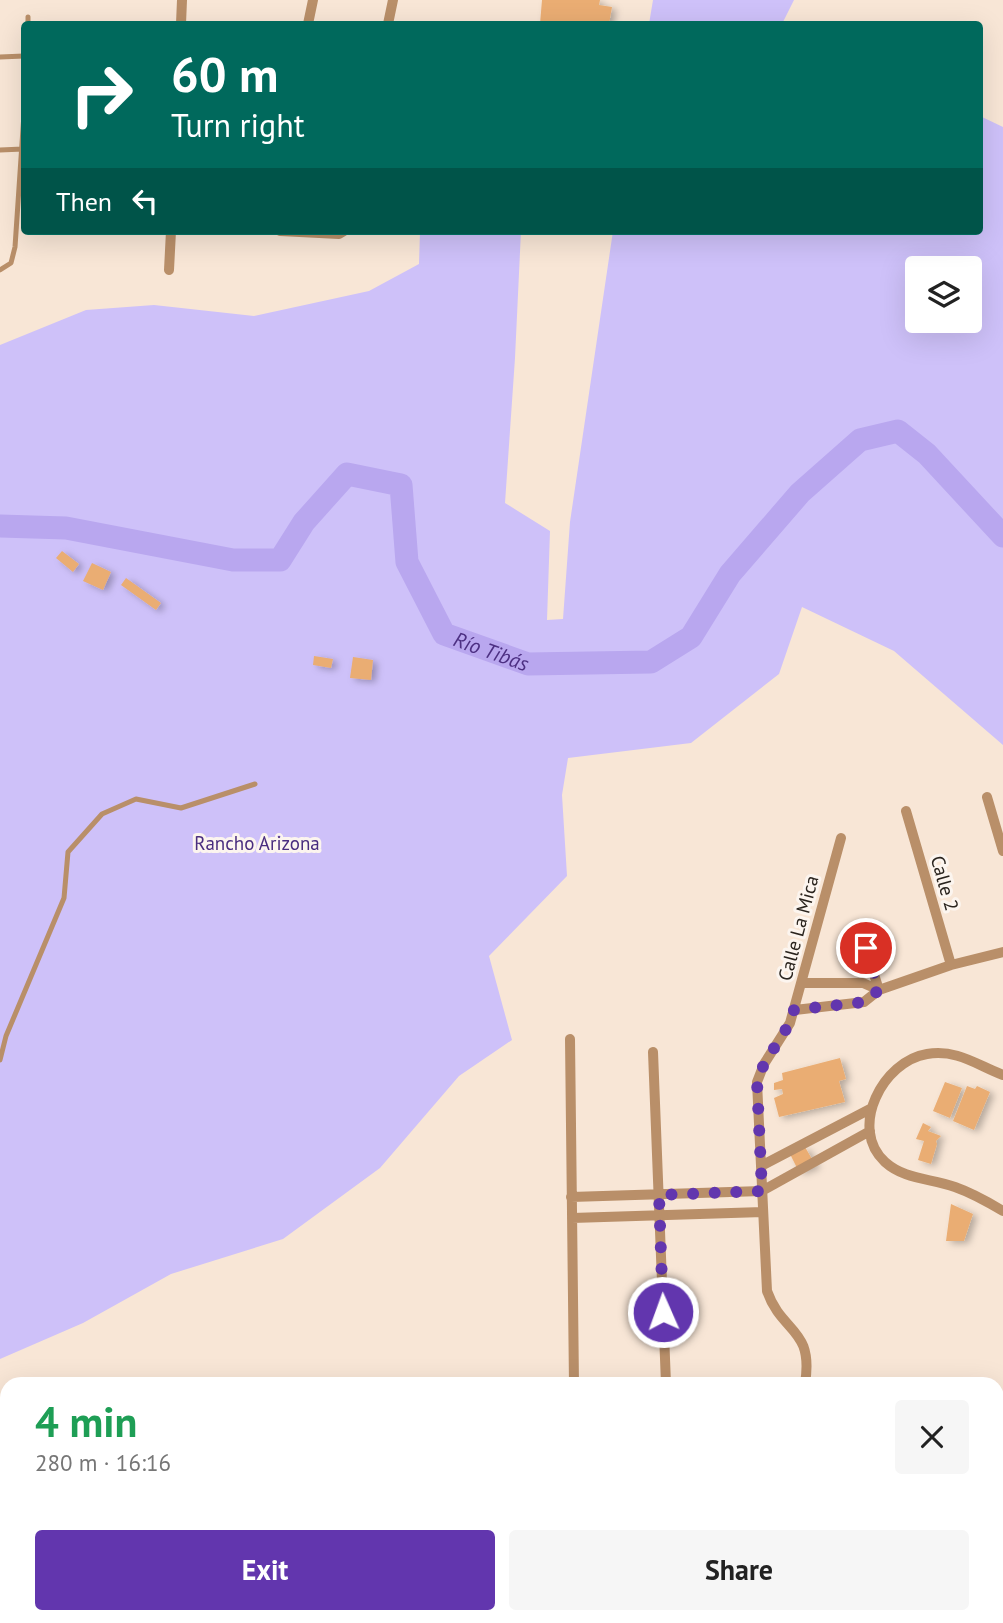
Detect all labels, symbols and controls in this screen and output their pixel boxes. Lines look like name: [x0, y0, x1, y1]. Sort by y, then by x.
text: 60 m: [171, 42, 278, 106]
icon: right: [56, 49, 147, 140]
text: Turn right: [171, 104, 305, 146]
icon: left: [126, 182, 164, 220]
text: Then: [56, 185, 112, 218]
map controls: [905, 256, 982, 333]
button: layers: [905, 256, 982, 333]
water label: Río Tibás: [450, 625, 533, 677]
park label: Rancho Arizona: [194, 831, 320, 855]
street label: Calle 2: [926, 853, 964, 913]
street label: Calle La Mica: [772, 873, 824, 983]
pin: [836, 918, 896, 978]
icon: arrive: [847, 929, 885, 967]
position arrow: [626, 1275, 700, 1349]
text: 4 min: [35, 1394, 137, 1449]
button: close: [895, 1400, 969, 1474]
text: 280 m · 16:16: [35, 1448, 171, 1477]
button: Exit: [35, 1530, 495, 1610]
button: Share: [509, 1530, 969, 1610]

